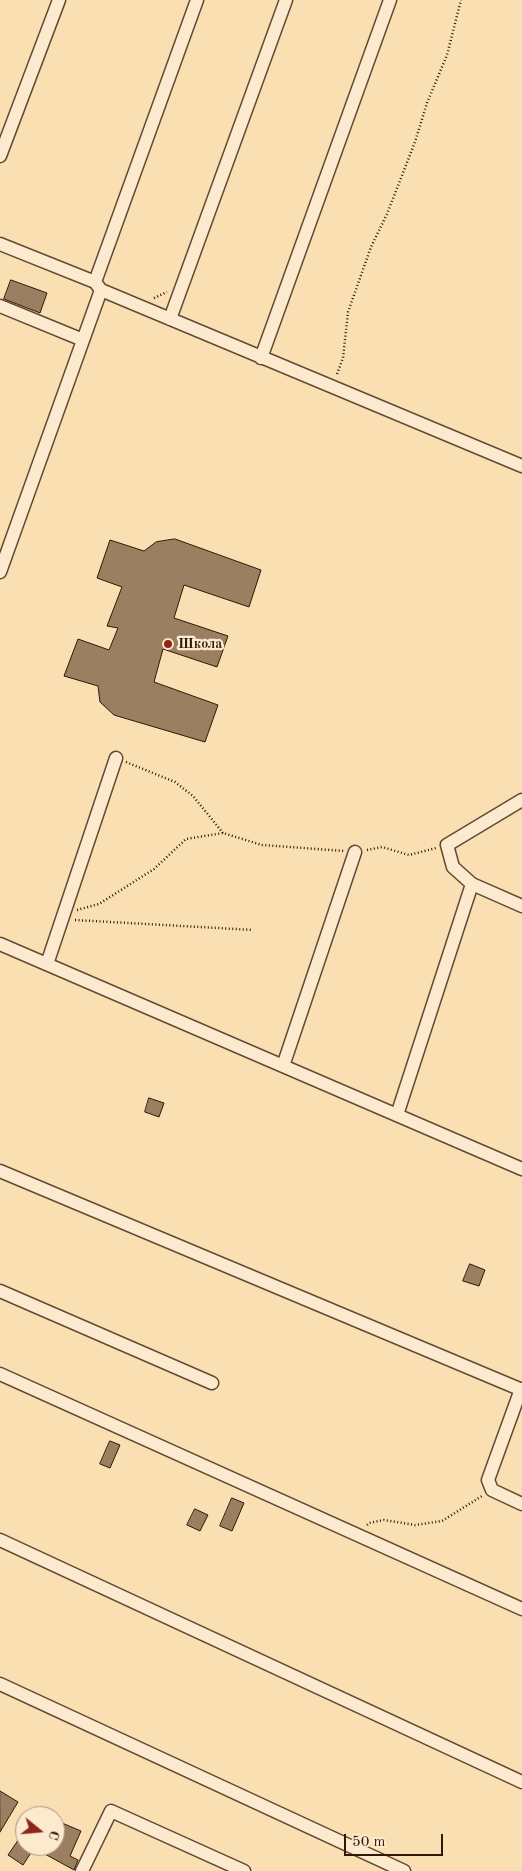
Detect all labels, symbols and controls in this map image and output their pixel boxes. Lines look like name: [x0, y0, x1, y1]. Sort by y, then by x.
place label: Школа: [178, 636, 222, 652]
marker: Школа: [162, 638, 174, 650]
north arrow: [15, 1806, 65, 1856]
scale bar: [347, 1824, 446, 1856]
text: С: [45, 1829, 61, 1842]
text: 50 m: [352, 1835, 386, 1850]

